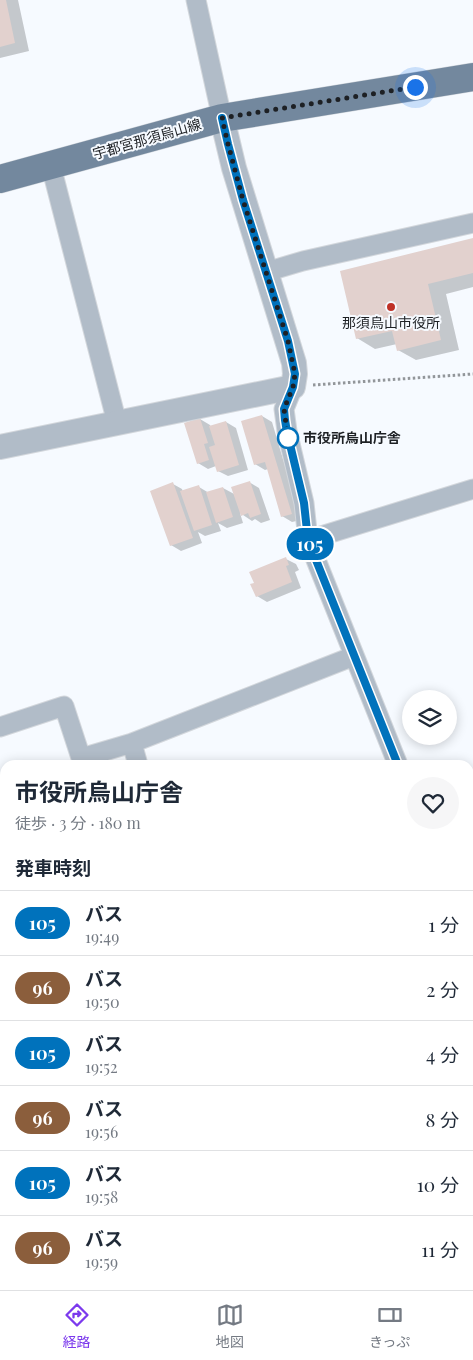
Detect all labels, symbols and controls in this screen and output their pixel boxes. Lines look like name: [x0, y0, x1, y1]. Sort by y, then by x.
your location: [403, 75, 428, 100]
street label: 宇都宮那須烏山線: [90, 114, 203, 163]
marker: 那須烏山市役所: [385, 301, 397, 313]
place label: 那須烏山市役所: [342, 313, 440, 332]
marker: 市役所烏山庁舎: [277, 427, 299, 449]
place label: 市役所烏山庁舎: [303, 428, 401, 447]
line badge: 105: [281, 528, 339, 560]
text: 105: [297, 532, 323, 556]
map controls: [402, 690, 457, 745]
button: layers: [402, 690, 457, 745]
text: 市役所烏山庁舎: [15, 775, 183, 807]
button: heart: [407, 777, 459, 829]
text: 徒歩 · 3 分 · 180 m: [15, 812, 141, 833]
text: 発車時刻: [15, 854, 91, 880]
text: バス: [85, 900, 123, 926]
text: 105: [29, 911, 56, 935]
text: 1 分: [428, 911, 459, 937]
text: 19:49: [85, 926, 119, 947]
text: バス: [85, 965, 123, 991]
text: 96: [32, 976, 53, 1000]
text: 2 分: [426, 976, 459, 1002]
text: 19:50: [85, 991, 120, 1012]
text: バス: [85, 1030, 123, 1056]
text: 105: [29, 1041, 56, 1065]
text: 4 分: [426, 1041, 459, 1067]
text: 19:52: [85, 1056, 118, 1077]
text: バス: [85, 1095, 123, 1121]
text: 96: [32, 1106, 53, 1130]
text: 8 分: [425, 1106, 459, 1132]
text: 19:56: [85, 1121, 118, 1142]
text: バス: [85, 1160, 123, 1186]
text: 105: [29, 1171, 56, 1195]
text: 10 分: [417, 1171, 459, 1197]
text: 19:58: [85, 1186, 118, 1207]
text: バス: [85, 1225, 123, 1251]
text: 96: [32, 1236, 53, 1260]
text: 11 分: [421, 1236, 459, 1262]
text: 19:59: [85, 1251, 118, 1272]
tab: 経路: [63, 1301, 91, 1351]
tab: 地図: [216, 1301, 244, 1351]
tab: きっぷ: [369, 1301, 410, 1351]

